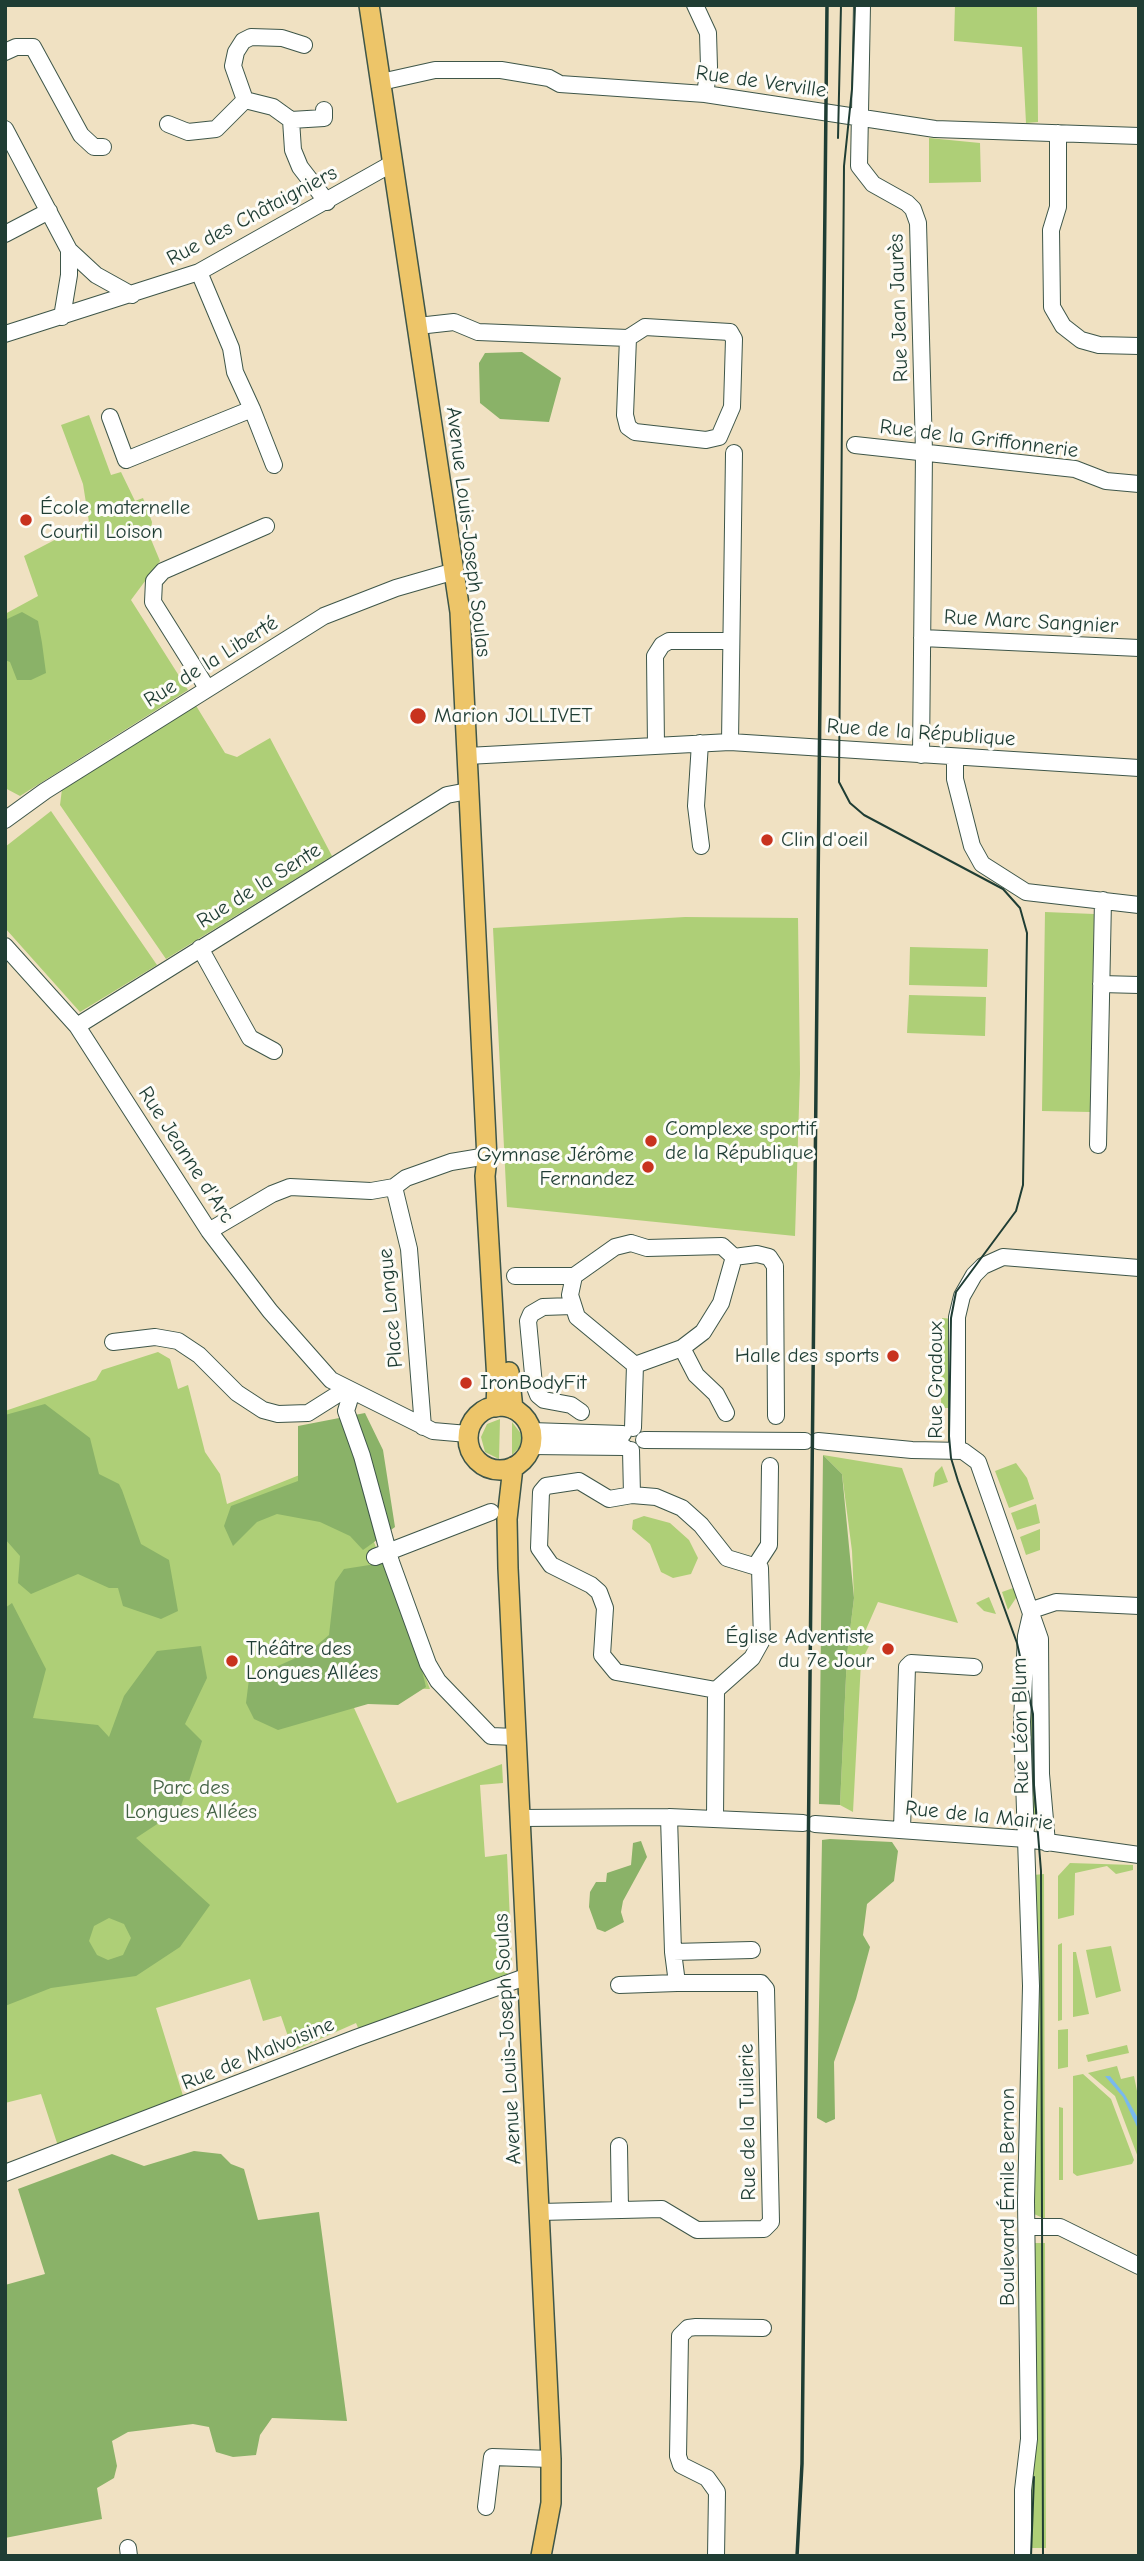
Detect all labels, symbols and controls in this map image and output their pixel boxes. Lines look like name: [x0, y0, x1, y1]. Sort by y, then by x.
street label: Rue de Verville: [694, 60, 828, 104]
street label: Rue des Châtaigniers: [163, 160, 341, 272]
street label: Rue Jean Jaurès: [884, 233, 914, 383]
street label: Avenue Louis-Joseph Soulas: [440, 406, 496, 658]
street label: Rue de la Griffonnerie: [878, 414, 1080, 464]
place label: École maternelle Courtil Loison: [40, 495, 190, 545]
marker: École maternelle Courtil Loison: [18, 512, 34, 528]
street label: Rue Marc Sangnier: [943, 605, 1119, 639]
street label: Rue de la Liberté: [139, 611, 283, 713]
place label: Marion JOLLIVET: [434, 703, 592, 729]
marker: Marion JOLLIVET: [408, 706, 428, 726]
street label: Rue de la République: [826, 714, 1016, 752]
place label: Clin d'oeil: [781, 827, 868, 853]
marker: Clin d'oeil: [759, 832, 775, 848]
street label: Rue de la Sente: [192, 838, 326, 934]
street label: Rue Jeanne d'Arc: [132, 1082, 240, 1228]
place label: Complexe sportif de la République: [665, 1116, 816, 1166]
marker: Complexe sportif de la République: [643, 1133, 659, 1149]
place label: Gymnase Jérôme Fernandez: [477, 1142, 634, 1192]
marker: Gymnase Jérôme Fernandez: [640, 1159, 656, 1175]
street label: Place Longue: [373, 1247, 409, 1369]
street label: Rue Gradoux: [923, 1321, 949, 1439]
place label: Halle des sports: [735, 1343, 879, 1369]
marker: Halle des sports: [885, 1348, 901, 1364]
place label: IronBodyFit: [480, 1370, 586, 1396]
marker: IronBodyFit: [458, 1375, 474, 1391]
place label: Église Adventiste du 7e Jour: [725, 1624, 874, 1674]
place label: Théâtre des Longues Allées: [246, 1636, 378, 1686]
marker: Église Adventiste du 7e Jour: [880, 1641, 896, 1657]
marker: Théâtre des Longues Allées: [224, 1653, 240, 1669]
street label: Rue Léon Blum: [1007, 1657, 1035, 1795]
park label: Parc des Longues Allées: [125, 1775, 257, 1825]
street label: Rue de la Mairie: [904, 1796, 1054, 1836]
street label: Avenue Louis-Joseph Soulas: [489, 1913, 527, 2165]
street label: Rue de Malvoisine: [178, 2012, 338, 2096]
street label: Rue de la Tuilerie: [734, 2043, 762, 2201]
street label: Boulevard Émile Bernon: [995, 2088, 1021, 2306]

